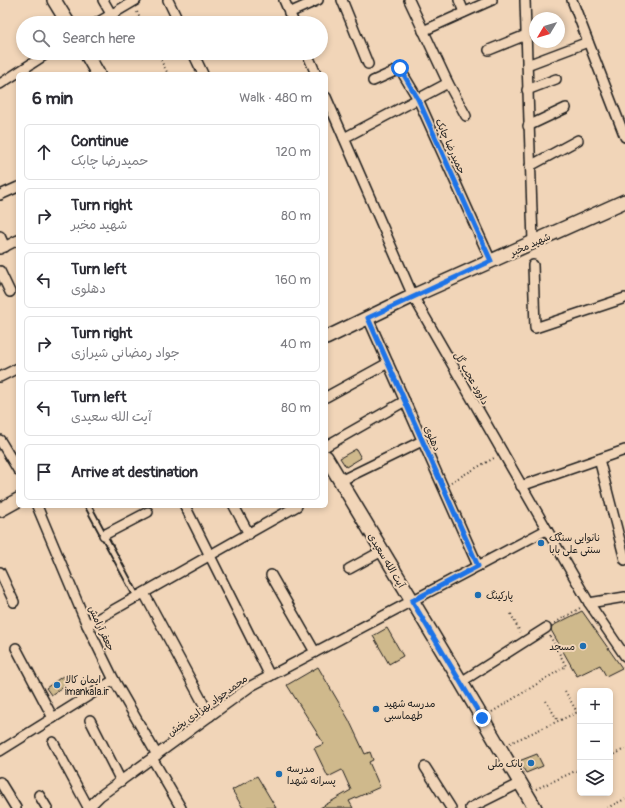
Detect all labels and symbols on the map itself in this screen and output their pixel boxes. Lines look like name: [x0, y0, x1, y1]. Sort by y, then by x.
north arrow: [529, 12, 565, 48]
route start: [391, 59, 409, 77]
street label: حمیدرضا چابک: [432, 117, 468, 176]
street label: شهید مخبر: [507, 231, 553, 260]
street label: داوود عجب گل: [451, 350, 491, 407]
street label: دهلوی: [420, 424, 443, 453]
street label: آیت الله سعیدی: [365, 531, 407, 591]
place label: نانوایی سنگک سنتی علی بابا: [549, 532, 601, 557]
marker: نانوایی سنگک سنتی علی بابا: [536, 538, 546, 548]
marker: پارکینگ: [473, 590, 483, 600]
place label: پارکینگ: [486, 590, 513, 602]
street label: جعفر آرامش: [85, 604, 117, 653]
place label: مسجد: [549, 641, 575, 653]
marker: مسجد: [578, 641, 588, 651]
street label: محمدجواد بهزادی بخش: [165, 673, 250, 739]
place label: ایمان کالا imankala.ir: [65, 674, 109, 698]
marker: ایمان کالا imankala.ir: [52, 680, 62, 690]
place label: مدرسه شهید طهماسبی: [384, 698, 436, 723]
marker: مدرسه شهید طهماسبی: [371, 704, 381, 714]
route end: [473, 709, 491, 727]
place label: بانک ملی: [488, 758, 523, 771]
marker: بانک ملی: [526, 758, 536, 768]
place label: مدرسه پسرانه شهدا: [287, 763, 336, 787]
marker: مدرسه پسرانه شهدا: [274, 769, 284, 779]

